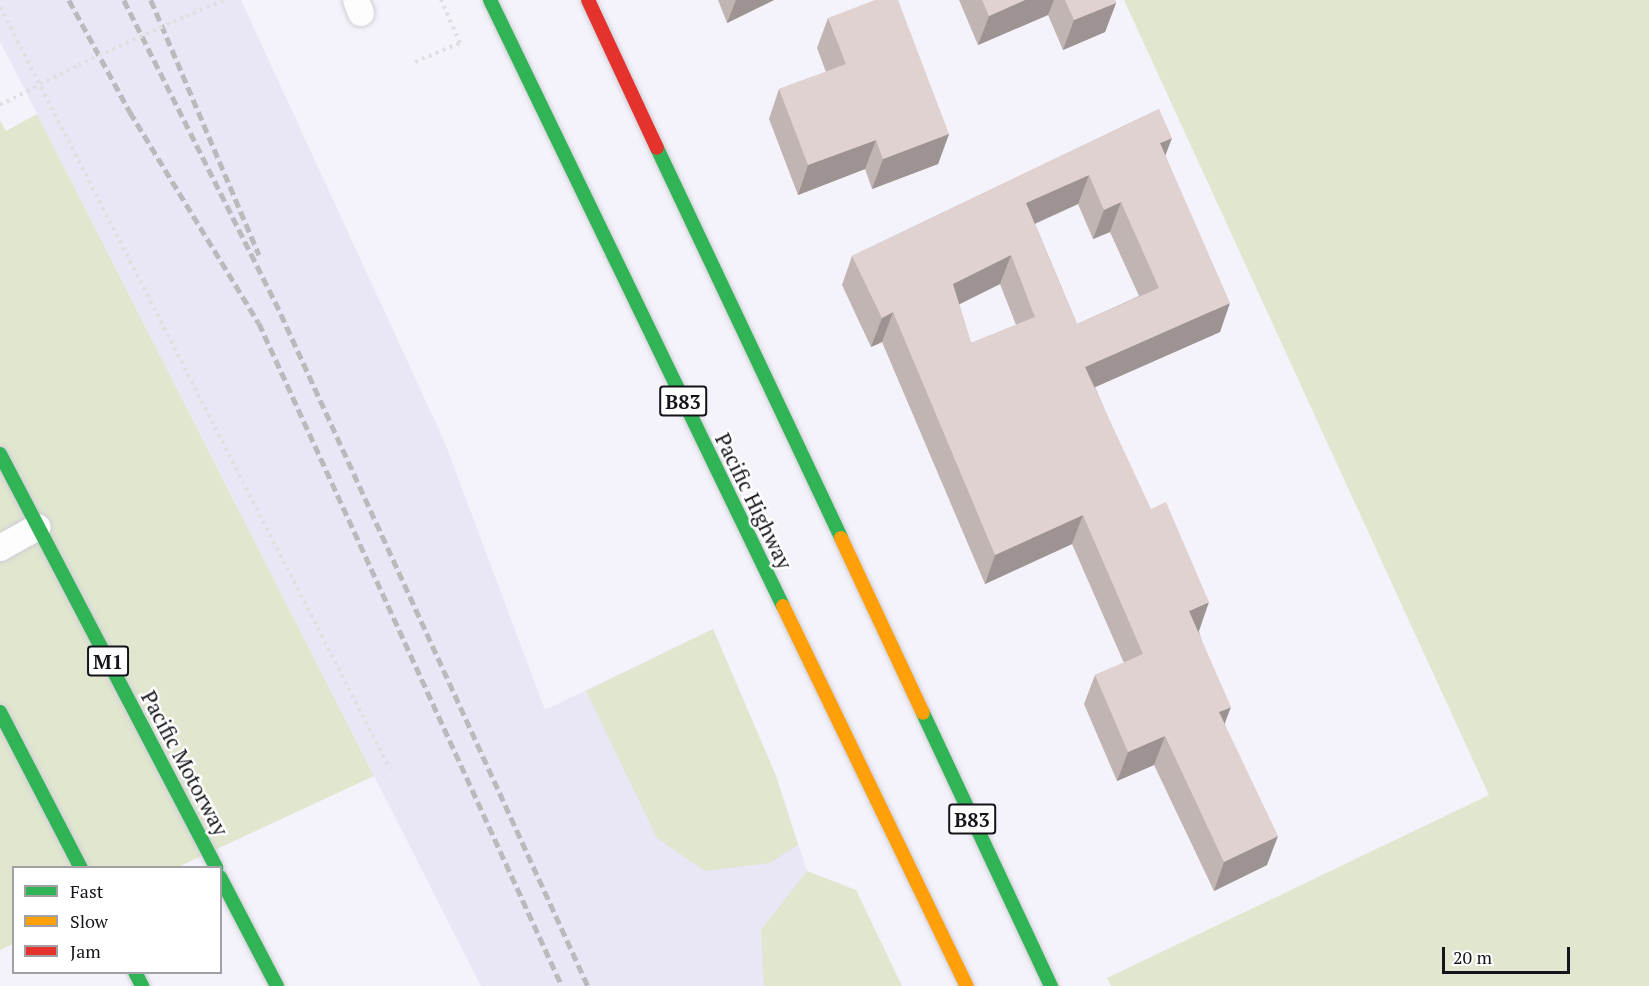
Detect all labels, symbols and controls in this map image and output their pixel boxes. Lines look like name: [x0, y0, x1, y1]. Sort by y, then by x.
road number: B83: [659, 384, 707, 418]
street label: Pacific Highway: [710, 429, 798, 573]
road number: M1: [87, 644, 129, 678]
street label: Pacific Motorway: [136, 686, 234, 840]
road number: B83: [948, 802, 996, 836]
legend: [12, 866, 222, 974]
text: Fast: [70, 879, 103, 903]
text: Slow: [70, 909, 108, 933]
scale bar: [1445, 935, 1572, 973]
text: Jam: [70, 939, 101, 963]
text: 20 m: [1453, 945, 1492, 969]

